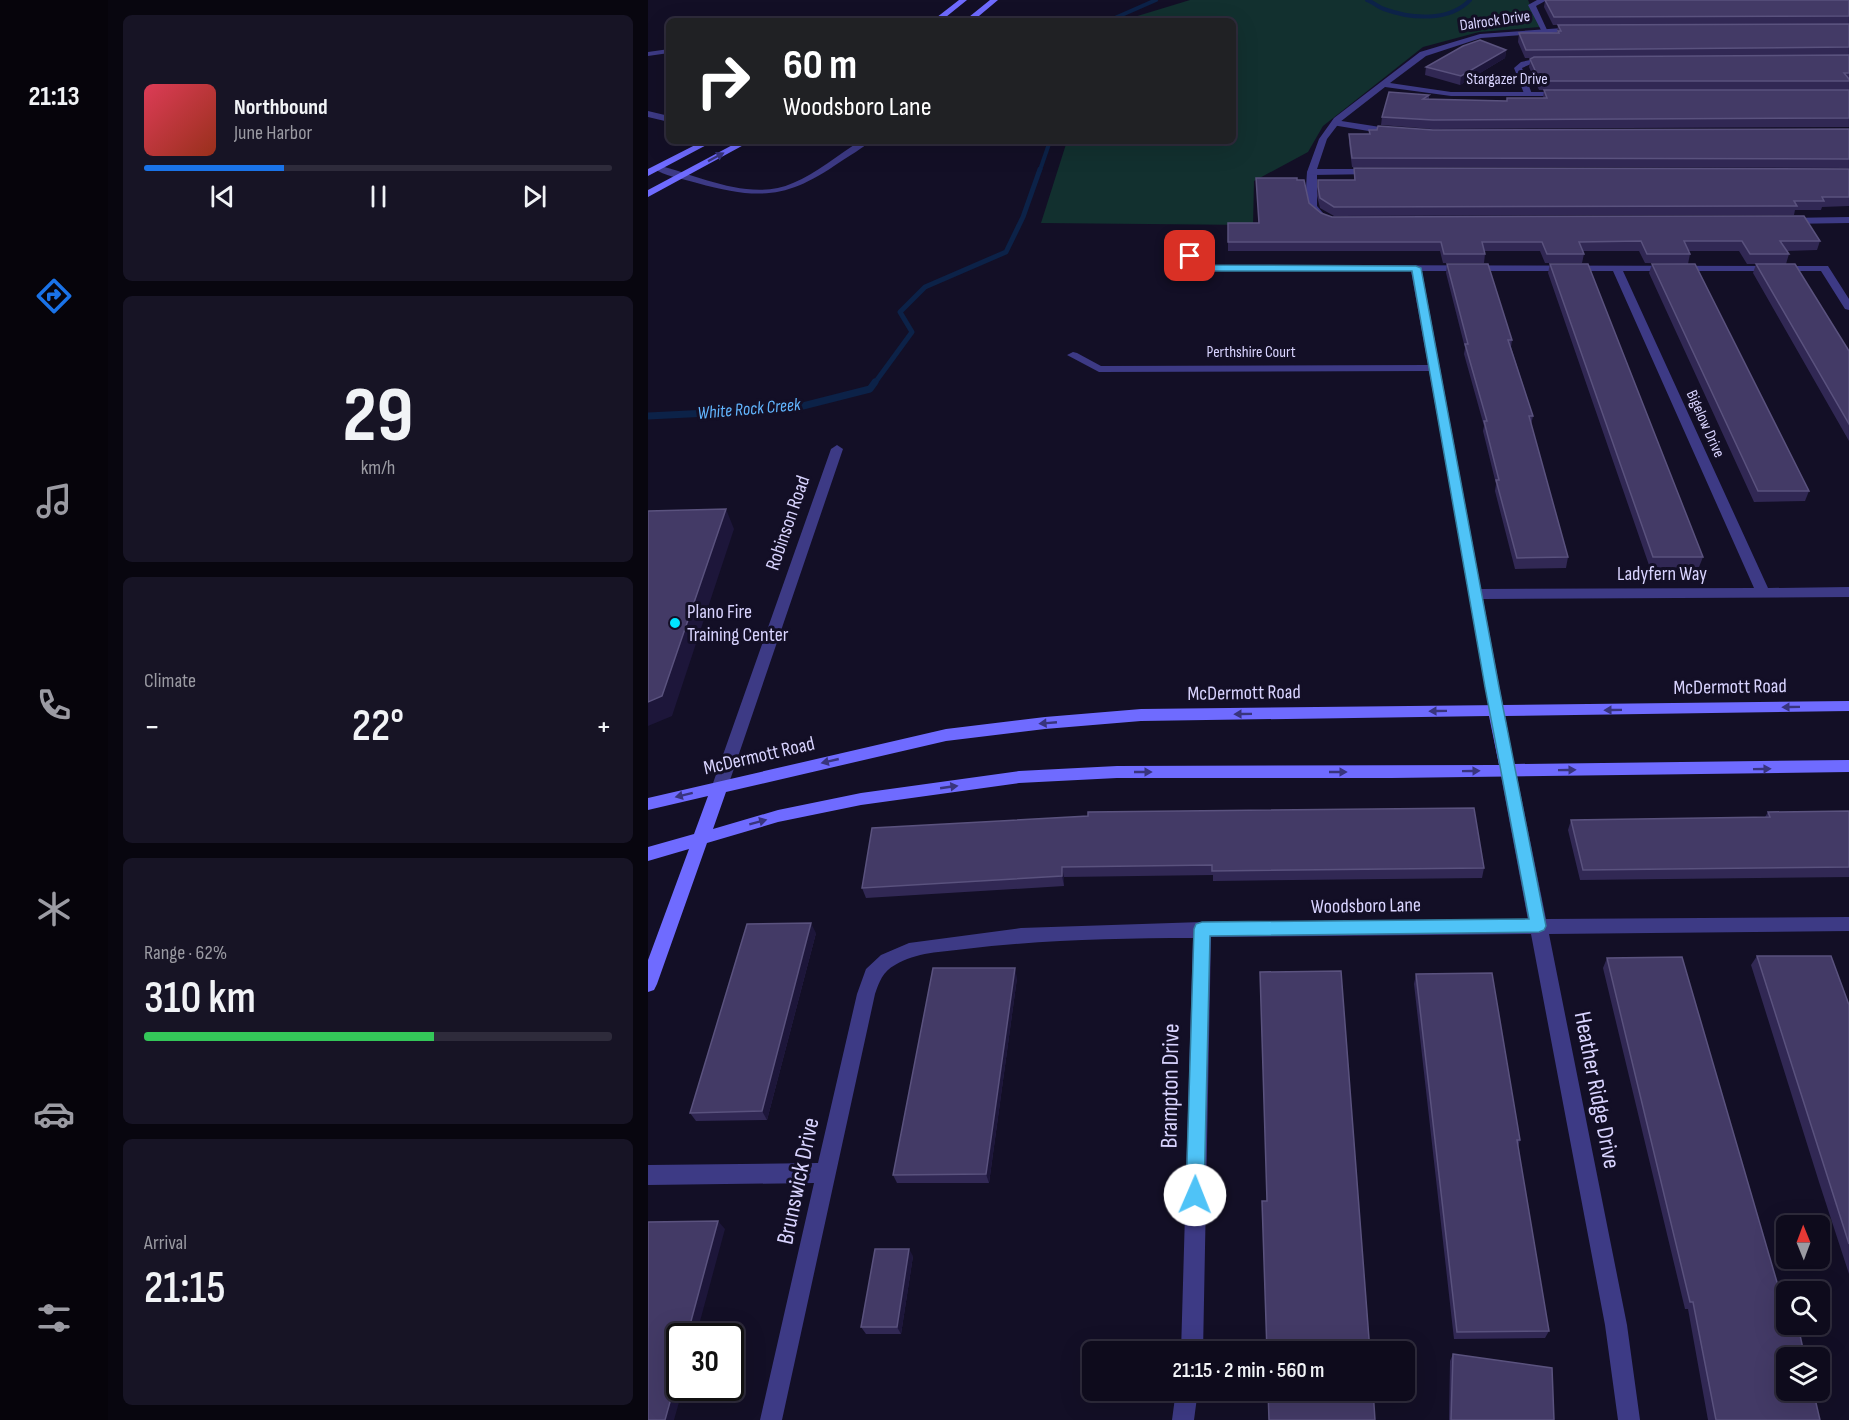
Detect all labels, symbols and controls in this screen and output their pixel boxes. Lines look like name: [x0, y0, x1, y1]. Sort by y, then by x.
street label: Dalrock Drive: [1459, 7, 1531, 35]
text: 60 m: [783, 40, 857, 91]
icon: right: [684, 42, 762, 120]
street label: Stargazer Drive: [1466, 70, 1548, 89]
text: 21:13: [28, 81, 80, 113]
text: Woodsboro Lane: [783, 91, 932, 123]
text: Northbound: [234, 94, 328, 121]
text: June Harbor: [234, 121, 312, 145]
one-way arrow: [708, 152, 725, 162]
icon: previous: [206, 180, 239, 213]
icon: pause: [362, 180, 395, 213]
icon: next: [518, 180, 551, 213]
pin: [1164, 230, 1215, 281]
icon: arrive: [1173, 239, 1206, 272]
icon: directions: [33, 275, 75, 317]
street label: Perthshire Court: [1206, 343, 1296, 362]
text: 29: [342, 370, 414, 463]
street label: Bigelow Drive: [1682, 387, 1728, 461]
water label: White Rock Creek: [697, 394, 803, 424]
text: km/h: [361, 456, 395, 480]
street label: Robinson Road: [761, 473, 815, 573]
icon: music: [33, 480, 75, 522]
street label: Ladyfern Way: [1617, 562, 1707, 586]
place label: Plano Fire Training Center: [687, 600, 789, 647]
marker: Plano Fire Training Center: [668, 616, 682, 630]
text: Climate: [144, 669, 196, 693]
street label: McDermott Road: [1673, 674, 1787, 700]
street label: McDermott Road: [1187, 680, 1301, 706]
icon: phone: [33, 684, 75, 726]
text: 22°: [352, 699, 404, 754]
one-way arrow: [1781, 702, 1800, 712]
one-way arrow: [1603, 705, 1622, 714]
text: −: [144, 707, 160, 747]
text: +: [596, 707, 612, 747]
one-way arrow: [1428, 707, 1447, 716]
one-way arrow: [1233, 709, 1252, 719]
one-way arrow: [1039, 718, 1058, 728]
street label: McDermott Road: [701, 732, 817, 780]
one-way arrow: [820, 756, 839, 766]
one-way arrow: [1752, 764, 1771, 774]
one-way arrow: [1462, 766, 1481, 776]
one-way arrow: [1557, 766, 1576, 775]
one-way arrow: [1134, 767, 1153, 777]
one-way arrow: [1329, 767, 1348, 777]
one-way arrow: [940, 782, 959, 791]
one-way arrow: [675, 791, 693, 800]
one-way arrow: [749, 817, 767, 826]
icon: climate: [33, 888, 75, 930]
street label: Woodsboro Lane: [1311, 893, 1421, 919]
text: Range · 62%: [144, 941, 227, 965]
text: 310 km: [144, 971, 256, 1026]
street label: Heather Ridge Drive: [1568, 1009, 1626, 1171]
street label: Brampton Drive: [1154, 1023, 1186, 1149]
icon: car: [33, 1093, 75, 1135]
street label: Brunswick Drive: [770, 1115, 826, 1247]
position arrow: [1163, 1163, 1227, 1227]
north arrow: [1776, 1215, 1830, 1269]
map controls: [1776, 1215, 1830, 1401]
text: Arrival: [144, 1231, 187, 1255]
text: 21:15: [144, 1261, 225, 1316]
button: search: [1776, 1281, 1830, 1335]
icon: filters: [33, 1297, 75, 1339]
speed limit sign: 30: [666, 1323, 744, 1401]
button: layers: [1776, 1347, 1830, 1401]
text: 21:15 · 2 min · 560 m: [1173, 1357, 1324, 1384]

